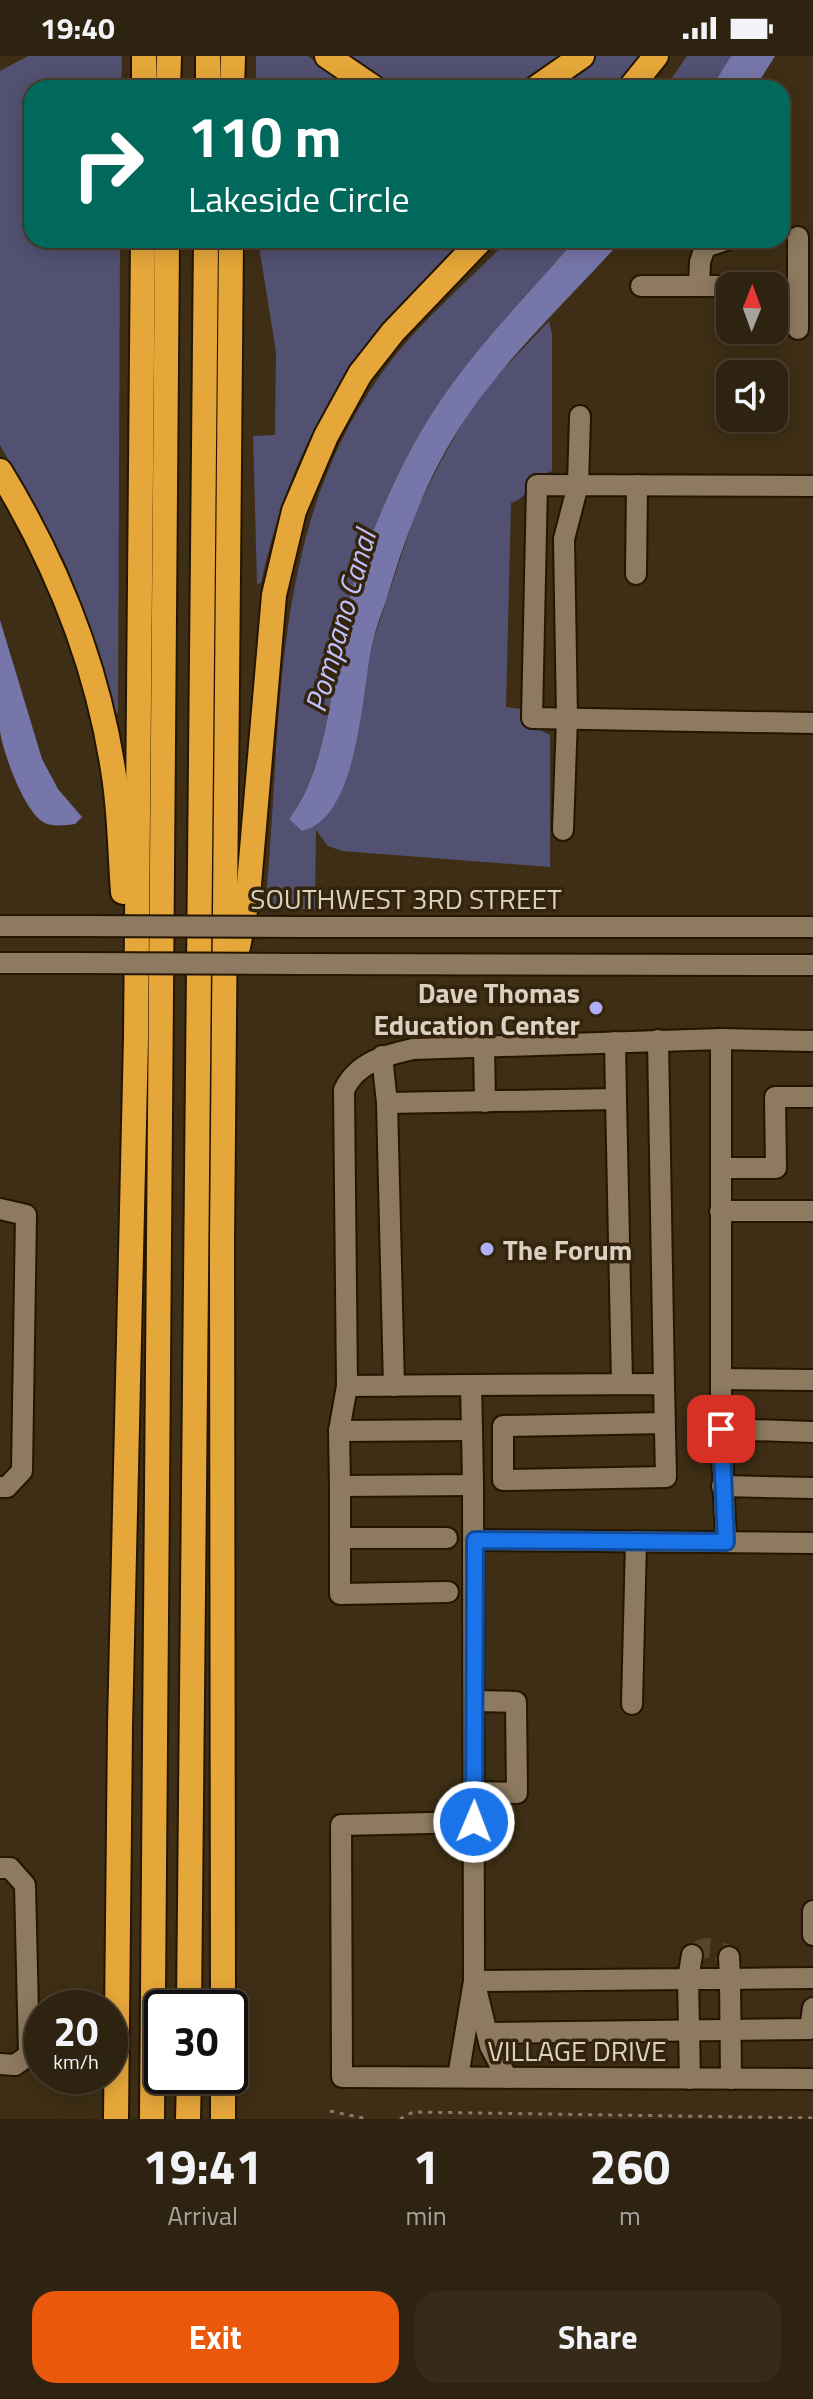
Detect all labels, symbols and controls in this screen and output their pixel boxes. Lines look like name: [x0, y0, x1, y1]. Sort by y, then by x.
text: 19:40: [40, 5, 115, 51]
text: 110 m: [188, 94, 341, 179]
icon: right: [56, 112, 160, 216]
text: Lakeside Circle: [188, 171, 410, 226]
north arrow: [716, 272, 788, 344]
map controls: [716, 272, 788, 432]
button: sound: [716, 360, 788, 432]
water label: Pompano Canal: [292, 521, 389, 717]
street label: SOUTHWEST 3RD STREET: [250, 877, 562, 920]
place label: Dave Thomas Education Center: [373, 971, 580, 1046]
marker: Dave Thomas Education Center: [587, 999, 605, 1017]
place label: The Forum: [503, 1228, 632, 1271]
marker: The Forum: [478, 1240, 496, 1258]
pin: [687, 1395, 755, 1463]
icon: arrive: [699, 1407, 743, 1451]
position arrow: [432, 1780, 516, 1864]
speed limit sign: 30: [144, 1990, 248, 2094]
text: 20: [54, 2001, 98, 2062]
street label: VILLAGE DRIVE: [487, 2029, 667, 2072]
text: km/h: [53, 2046, 99, 2077]
text: 19:41: [143, 2130, 263, 2203]
text: 1: [413, 2130, 440, 2203]
text: 260: [590, 2130, 670, 2203]
text: Arrival: [167, 2196, 238, 2235]
text: min: [405, 2196, 447, 2235]
text: m: [619, 2196, 641, 2235]
button: Exit: [32, 2291, 399, 2383]
button: Share: [415, 2291, 781, 2383]

